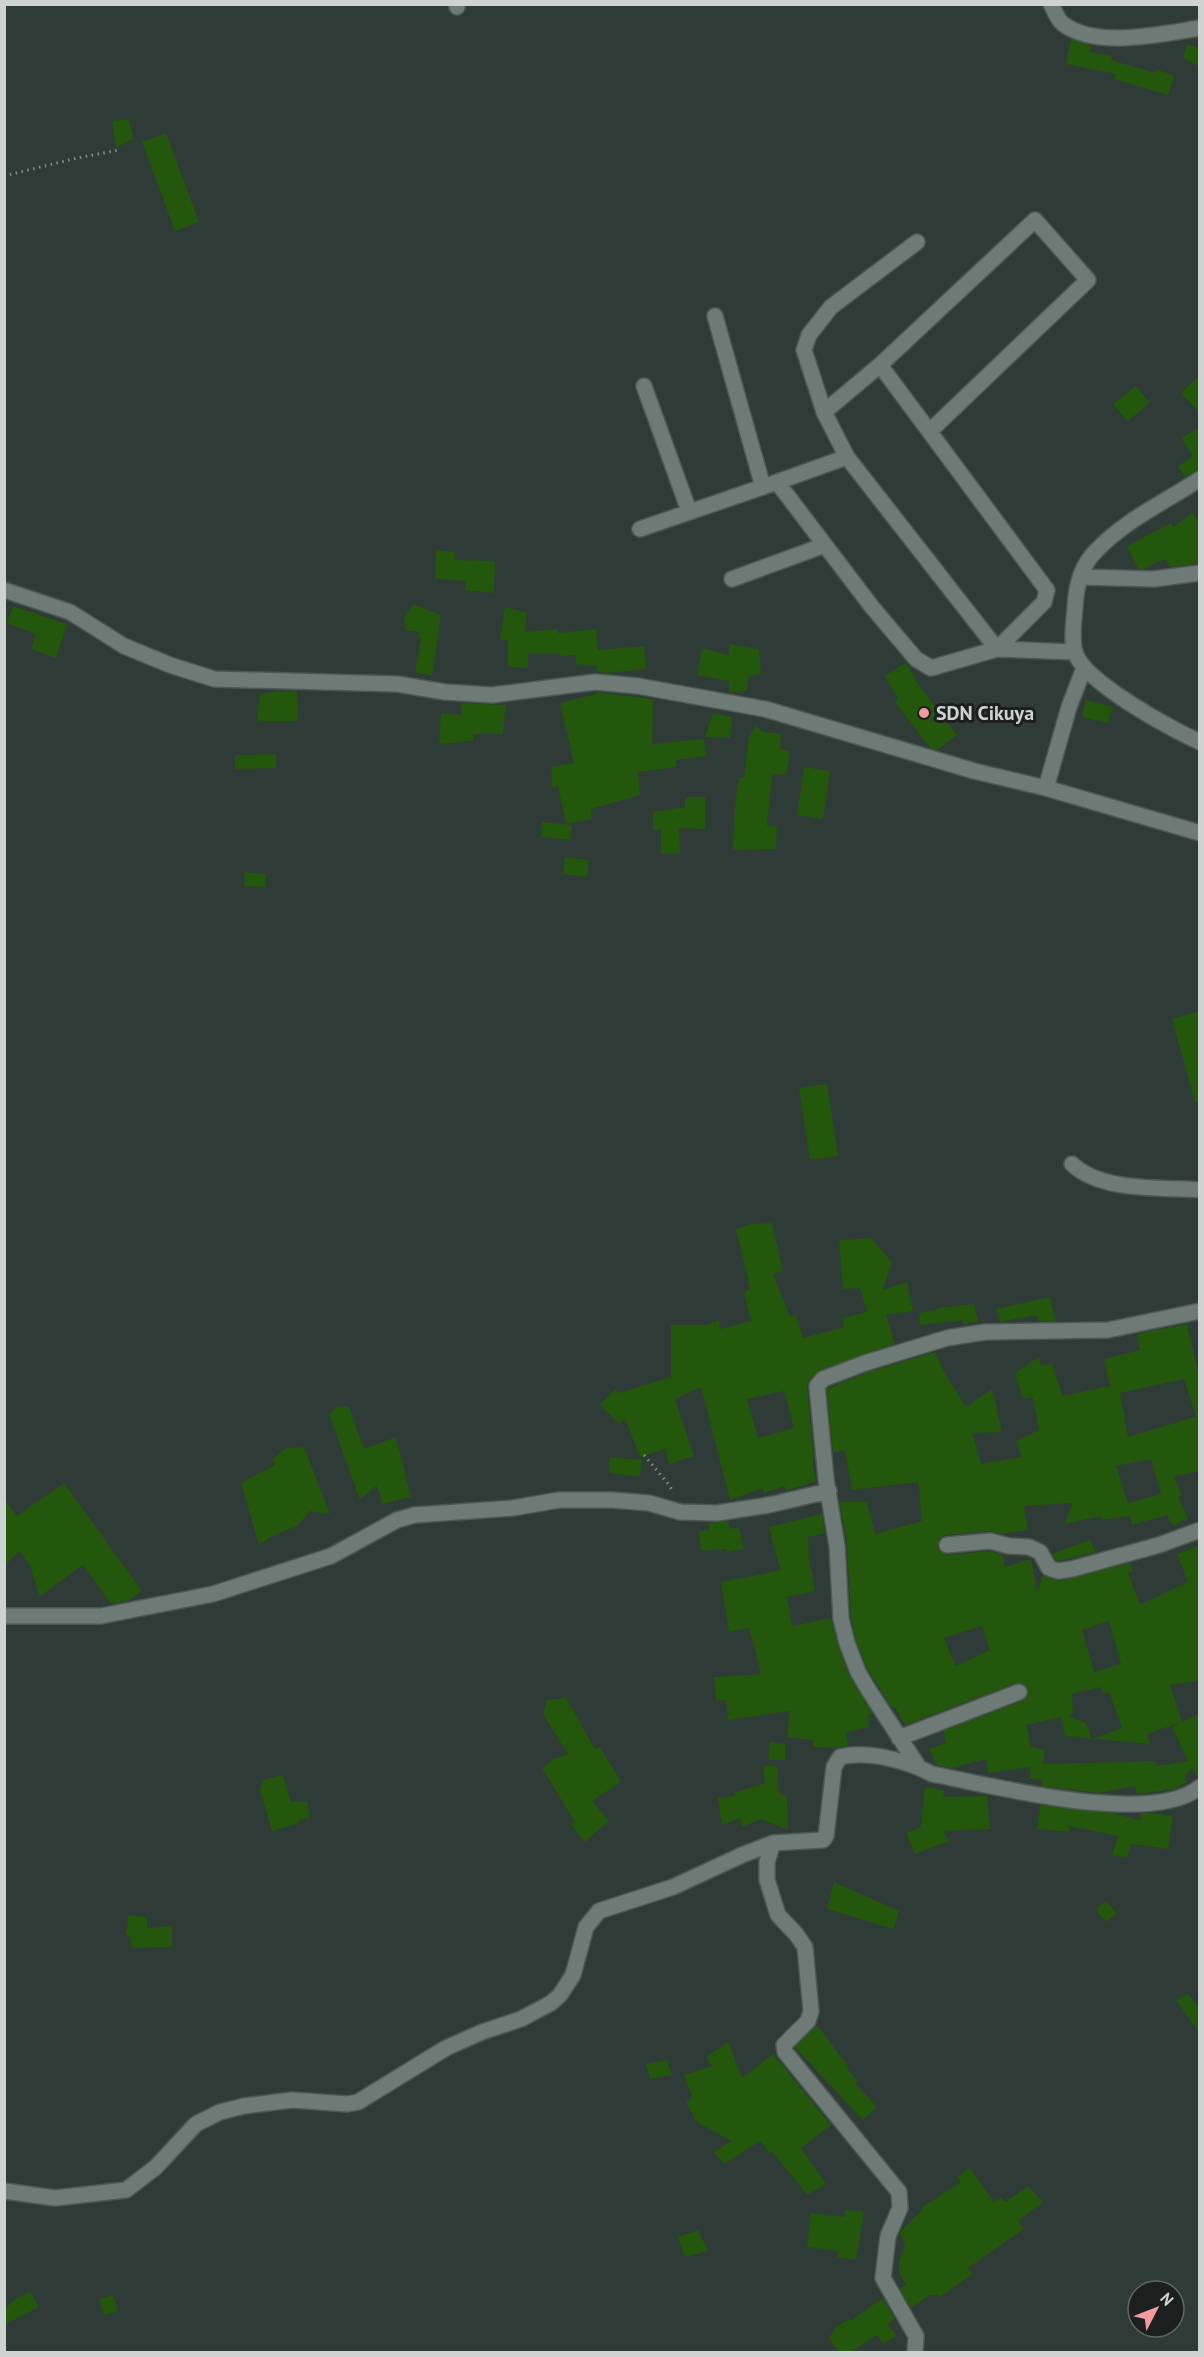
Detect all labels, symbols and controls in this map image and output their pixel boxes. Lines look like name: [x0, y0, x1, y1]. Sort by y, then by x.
place label: SDN Cikuya: [936, 700, 1034, 726]
marker: SDN Cikuya: [917, 706, 931, 720]
north arrow: [1126, 2279, 1186, 2339]
text: N: [1156, 2288, 1178, 2310]

